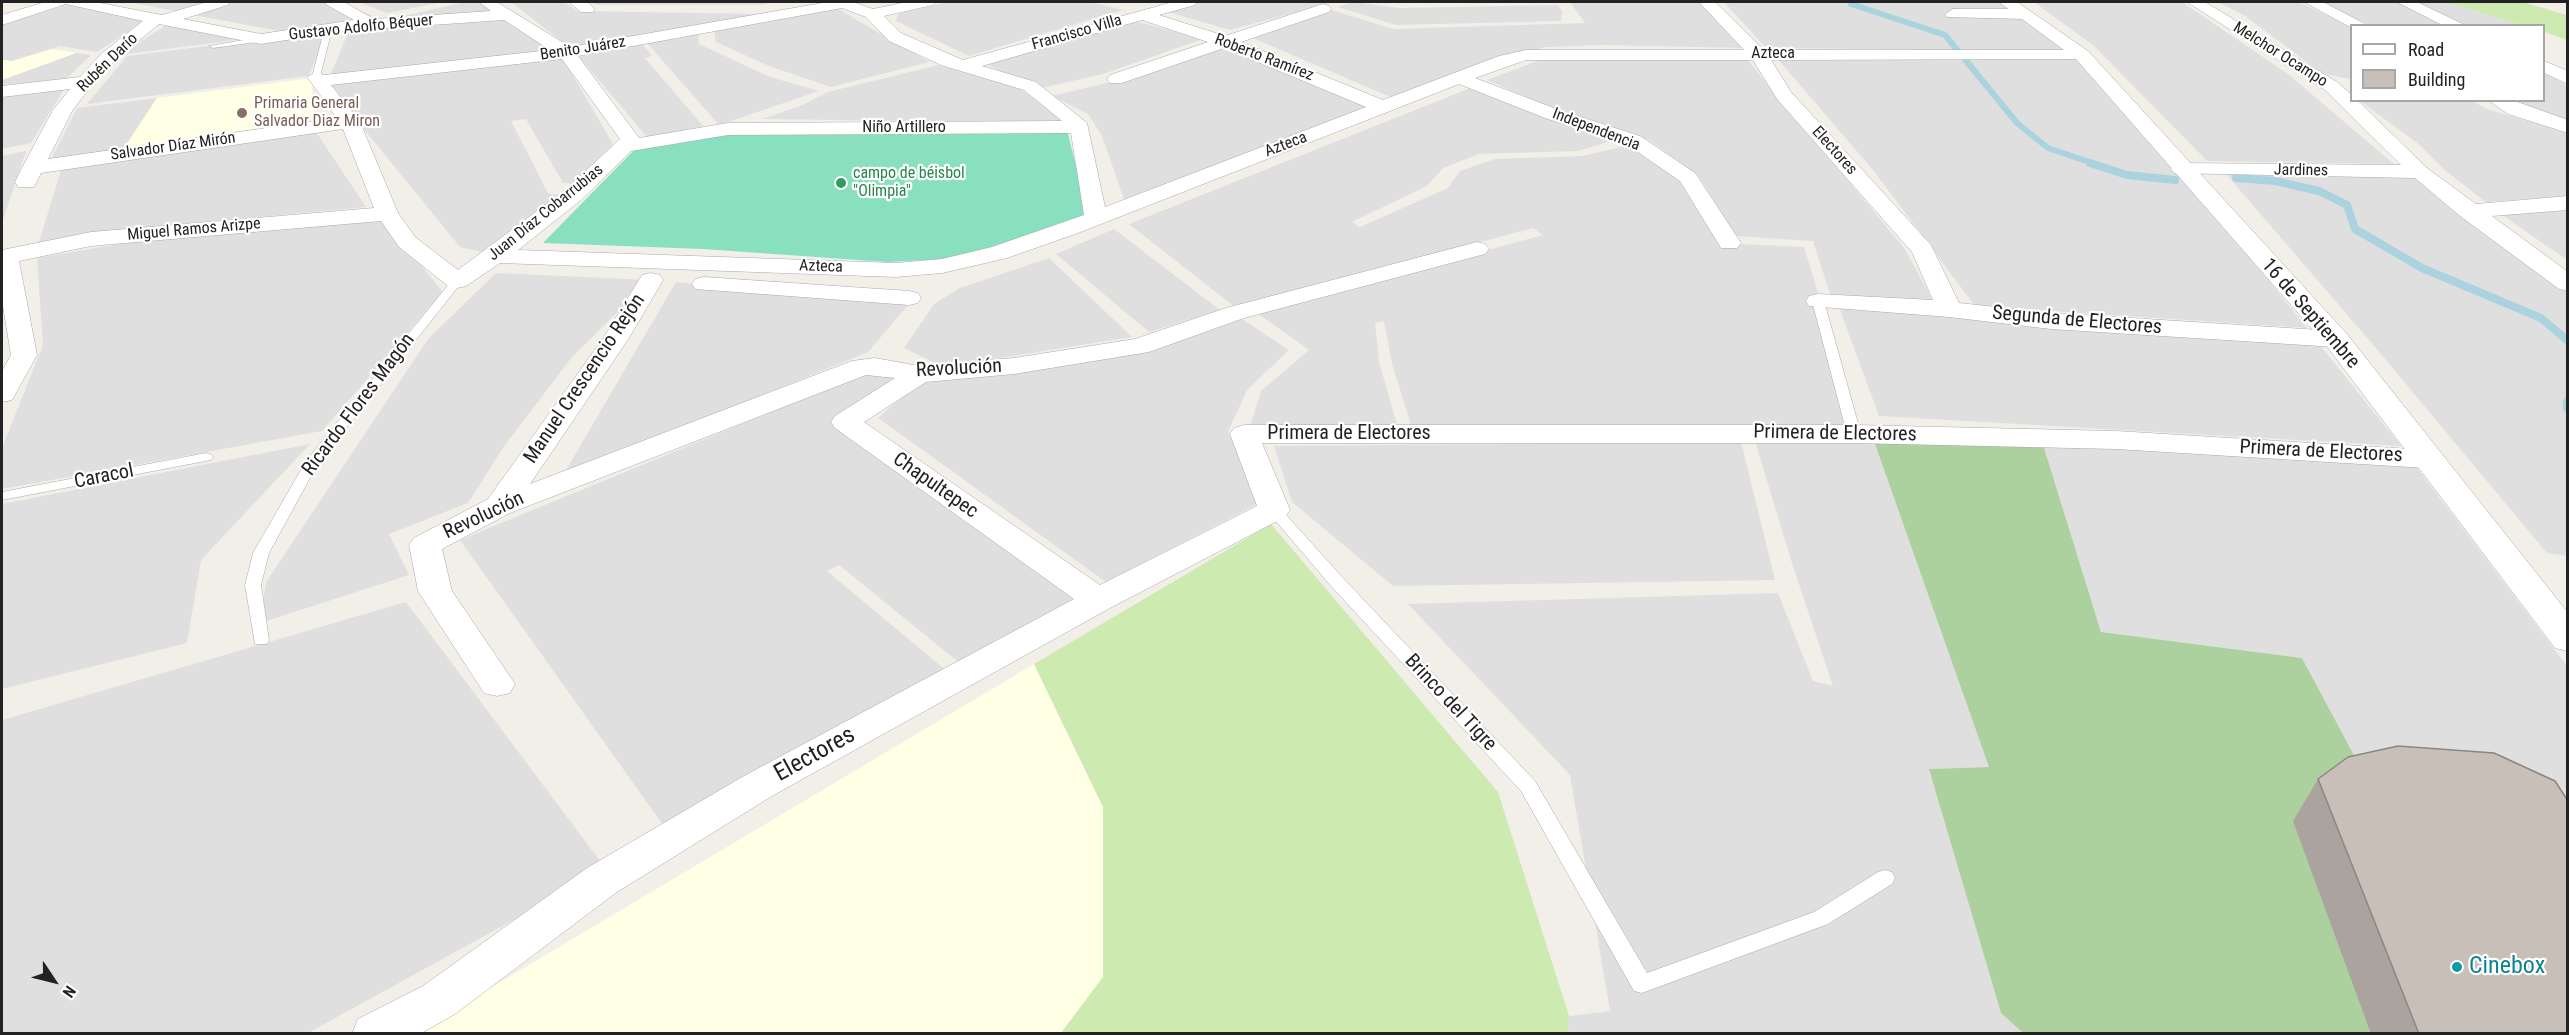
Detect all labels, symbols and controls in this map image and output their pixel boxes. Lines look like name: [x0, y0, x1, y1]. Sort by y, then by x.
street label: Gustavo Adolfo Béquer: [288, 11, 434, 45]
street label: Francisco Villa: [1030, 11, 1124, 55]
street label: Melchor Ocampo: [2229, 18, 2331, 92]
legend: [2350, 24, 2545, 102]
street label: Rubén Darío: [74, 30, 142, 96]
street label: Roberto Ramírez: [1212, 30, 1316, 86]
street label: Benito Juárez: [539, 33, 627, 65]
text: Road: [2408, 39, 2444, 60]
street label: Azteca: [1751, 44, 1795, 64]
text: Building: [2408, 69, 2465, 90]
place label: Primaria General Salvador Diaz Miron: [254, 94, 380, 132]
street label: Independencia: [1550, 105, 1642, 155]
marker: Primaria General Salvador Diaz Miron: [235, 106, 249, 120]
street label: Niño Artillero: [862, 118, 946, 138]
street label: Electores: [1807, 123, 1861, 179]
street label: Azteca: [1262, 128, 1310, 162]
street label: Salvador Díaz Mirón: [109, 129, 237, 165]
street label: Juan Díaz Cobarrubias: [485, 161, 607, 265]
street label: Jardines: [2274, 161, 2328, 181]
place label: campo de béisbol "Olimpia": [853, 164, 965, 202]
marker: campo de béisbol "Olimpia": [834, 176, 848, 190]
street label: Miguel Ramos Arizpe: [127, 215, 261, 245]
street label: 16 de Septiembre: [2256, 254, 2364, 374]
street label: Azteca: [799, 257, 843, 277]
street label: Manuel Crescencio Rejón: [519, 290, 651, 468]
street label: Segunda de Electores: [1991, 302, 2163, 340]
street label: Ricardo Flores Magón: [298, 329, 420, 481]
street label: Revolución: [915, 355, 1003, 383]
street label: Primera de Electores: [1753, 421, 1917, 447]
street label: Primera de Electores: [1267, 422, 1431, 446]
street label: Primera de Electores: [2239, 436, 2403, 468]
street label: Chapultepec: [888, 448, 982, 524]
street label: Caracol: [72, 459, 136, 495]
street label: Revolución: [440, 487, 528, 545]
street label: Brinco del Tigre: [1399, 650, 1501, 756]
street label: Electores: [770, 721, 860, 789]
north arrow: [24, 951, 84, 1011]
place label: Cinebox: [2469, 953, 2545, 981]
marker: Cinebox: [2450, 960, 2464, 974]
text: N: [59, 982, 80, 1001]

